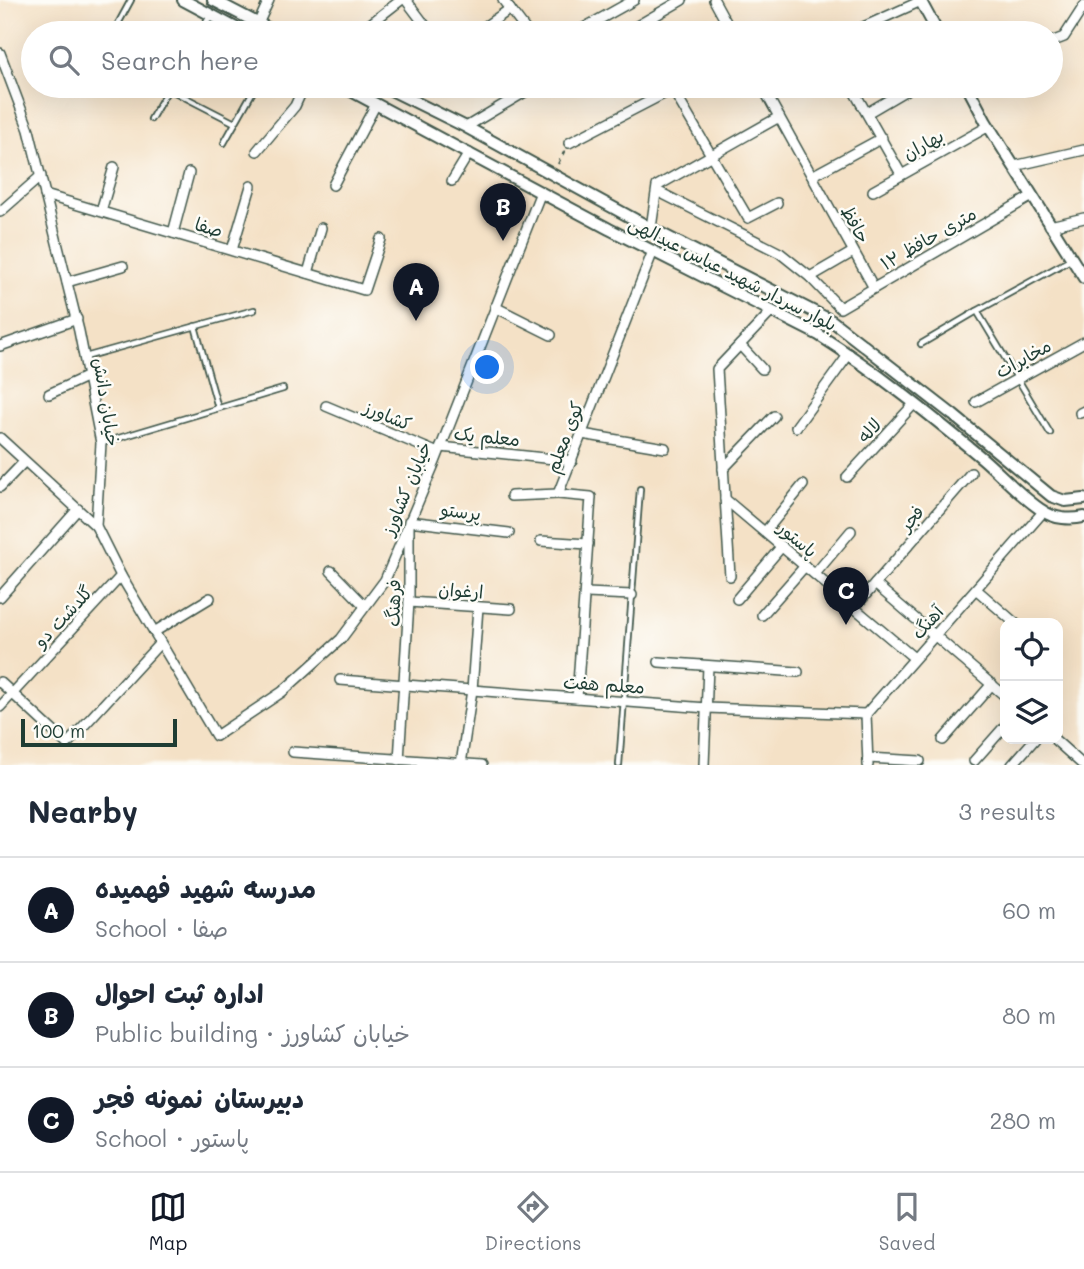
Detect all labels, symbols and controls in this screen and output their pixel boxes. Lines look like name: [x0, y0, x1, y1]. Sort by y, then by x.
search box: [21, 21, 1063, 98]
icon: search: [45, 41, 83, 79]
text: Search here: [101, 43, 259, 77]
street label: بهاران: [898, 123, 948, 165]
pin: B: [480, 183, 526, 241]
street label: حافظ: [836, 201, 876, 247]
street label: ۱۲ متری حافظ: [876, 201, 980, 275]
street label: بلوار سردار شهید عباس عبدالهی: [625, 210, 841, 336]
street label: صفا: [192, 211, 226, 243]
pin: A: [393, 263, 439, 321]
street label: مخابرات: [991, 333, 1055, 383]
your location: [470, 350, 504, 384]
street label: خیابان دانش: [88, 356, 126, 448]
street label: کشاورز: [359, 394, 416, 436]
street label: کوی معلم: [539, 398, 591, 477]
street label: لاله: [852, 413, 886, 447]
street label: معلم یک: [452, 421, 521, 454]
street label: خیابان کشاورز: [375, 437, 437, 540]
street label: پرستو: [438, 497, 483, 526]
street label: فجر: [892, 500, 929, 537]
street label: پاستور: [771, 514, 823, 563]
pin: C: [823, 567, 869, 625]
street label: ارغوان: [438, 576, 484, 604]
street label: فرهنگ: [381, 579, 405, 627]
street label: گلدشت دو: [27, 580, 98, 654]
street label: آهنگ: [906, 599, 949, 644]
map controls: [1000, 618, 1063, 744]
button: locate: [1000, 618, 1063, 681]
street label: معلم هفت: [562, 669, 646, 702]
button: layers: [1000, 681, 1063, 744]
scale bar: [21, 716, 177, 748]
text: 100 m: [32, 718, 85, 743]
text: Nearby: [28, 791, 138, 831]
text: 3 results: [959, 796, 1056, 826]
text: مدرسه شهید فهمیده: [95, 871, 316, 905]
text: A: [43, 895, 59, 925]
text: 60 m: [1002, 895, 1056, 925]
text: School · صفا: [95, 913, 228, 943]
text: اداره ثبت احوال: [95, 976, 264, 1010]
text: B: [43, 1000, 59, 1030]
text: 80 m: [1002, 1000, 1056, 1030]
text: Public building · خیابان کشاورز: [95, 1018, 410, 1048]
text: دبیرستان نمونه فجر: [95, 1081, 304, 1115]
text: C: [42, 1105, 60, 1135]
text: 280 m: [989, 1105, 1056, 1135]
text: School · پاستور: [95, 1123, 249, 1153]
tab: Map: [149, 1188, 187, 1255]
tab: Directions: [485, 1188, 581, 1255]
tab: Saved: [879, 1188, 935, 1255]

